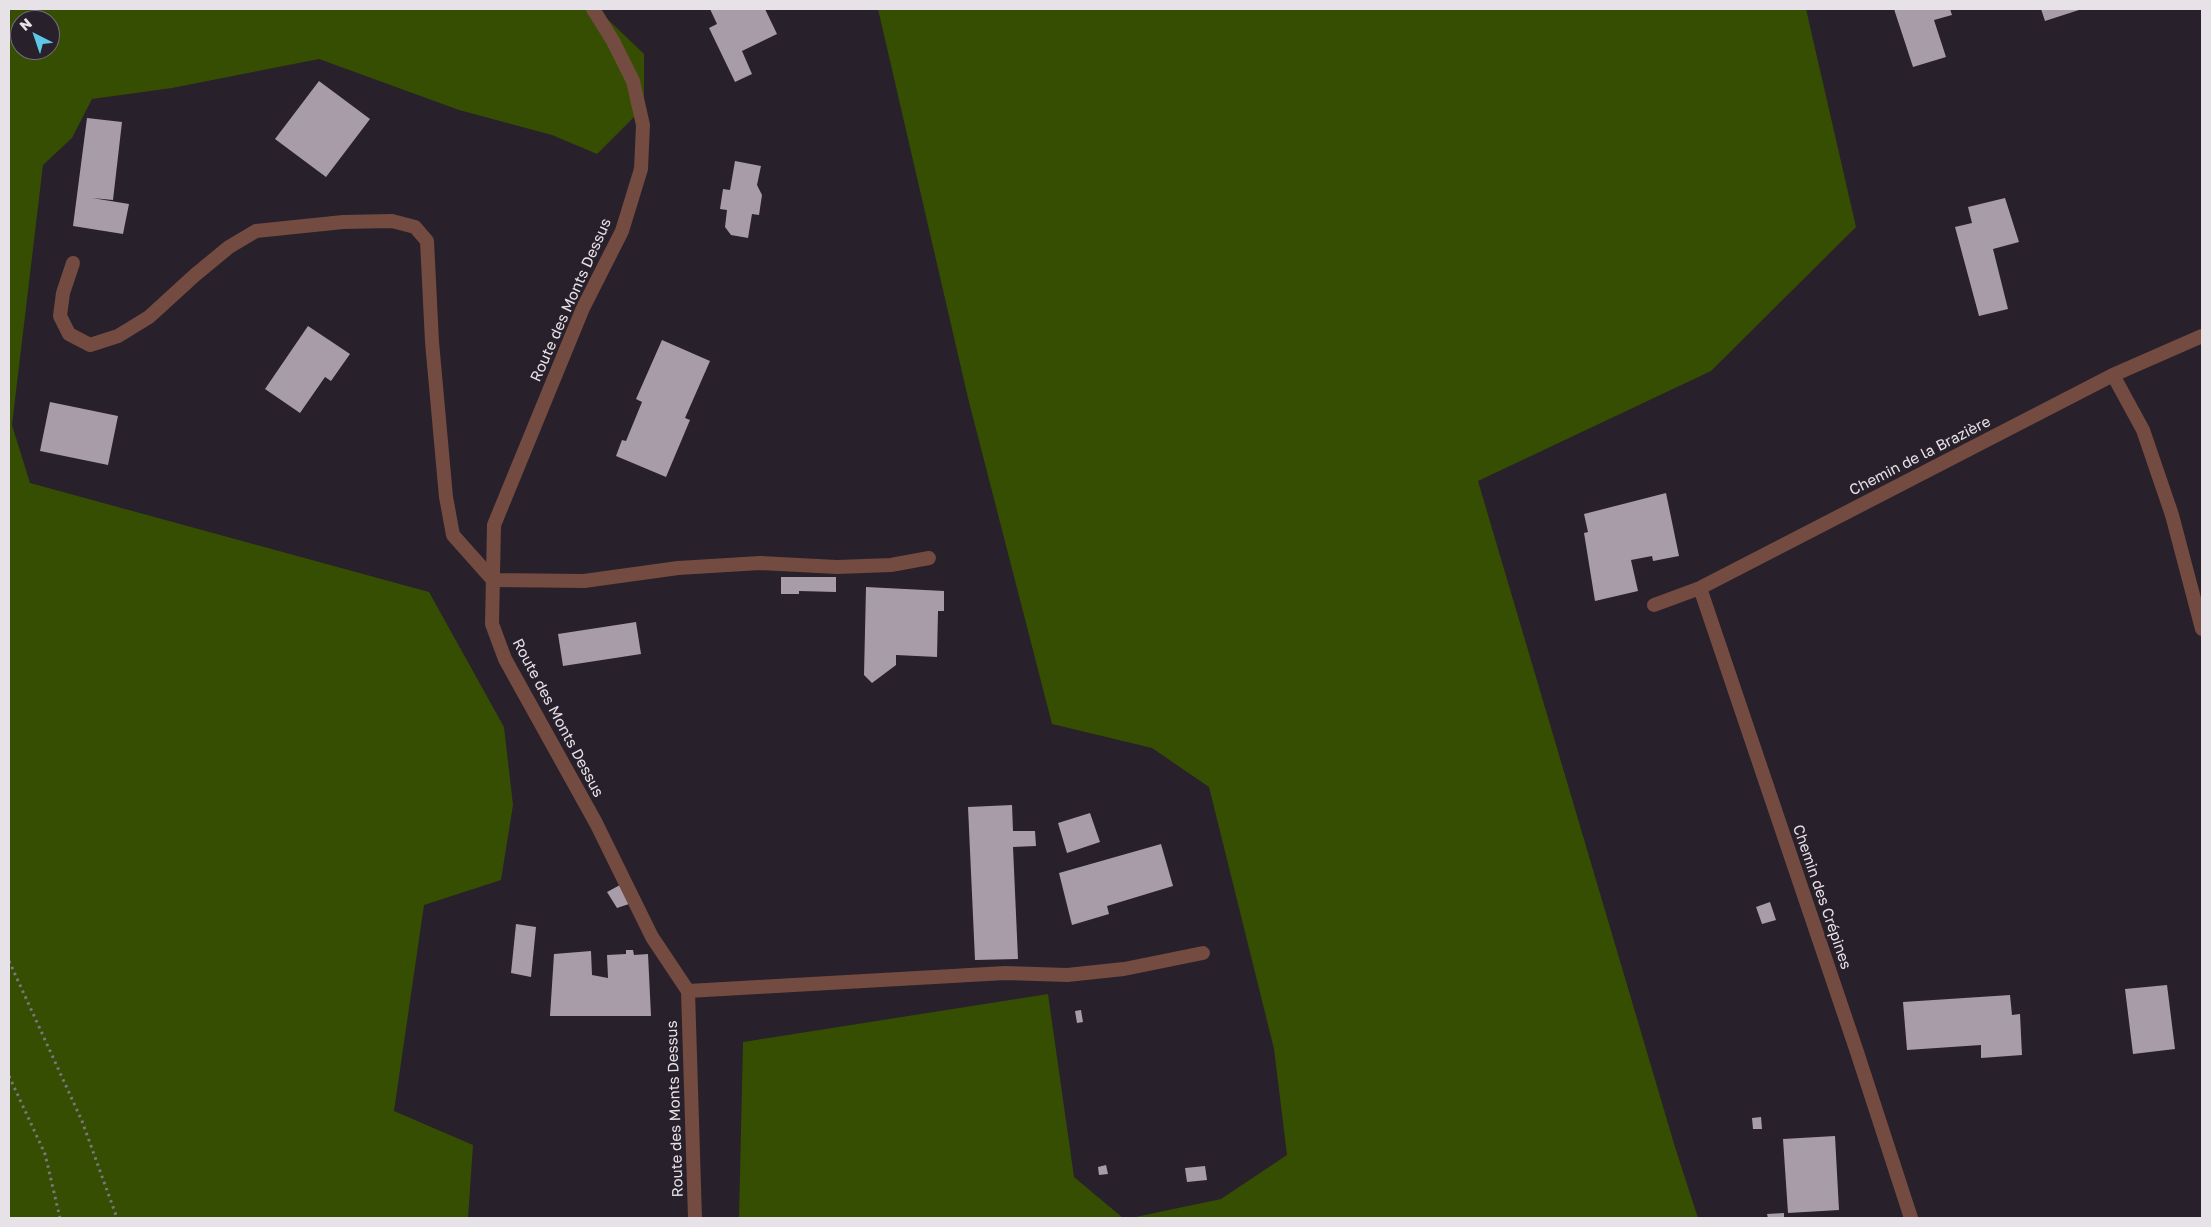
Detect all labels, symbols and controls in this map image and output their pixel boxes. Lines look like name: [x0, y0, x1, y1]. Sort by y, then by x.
north arrow: [10, 10, 60, 60]
text: N: [16, 14, 35, 34]
street label: Route des Monts Dessus: [527, 215, 615, 385]
street label: Chemin de la Brazière: [1846, 413, 1994, 499]
street label: Route des Monts Dessus: [509, 636, 607, 800]
street label: Chemin des Crépines: [1789, 822, 1855, 972]
street label: Route des Monts Dessus: [663, 1020, 687, 1198]

